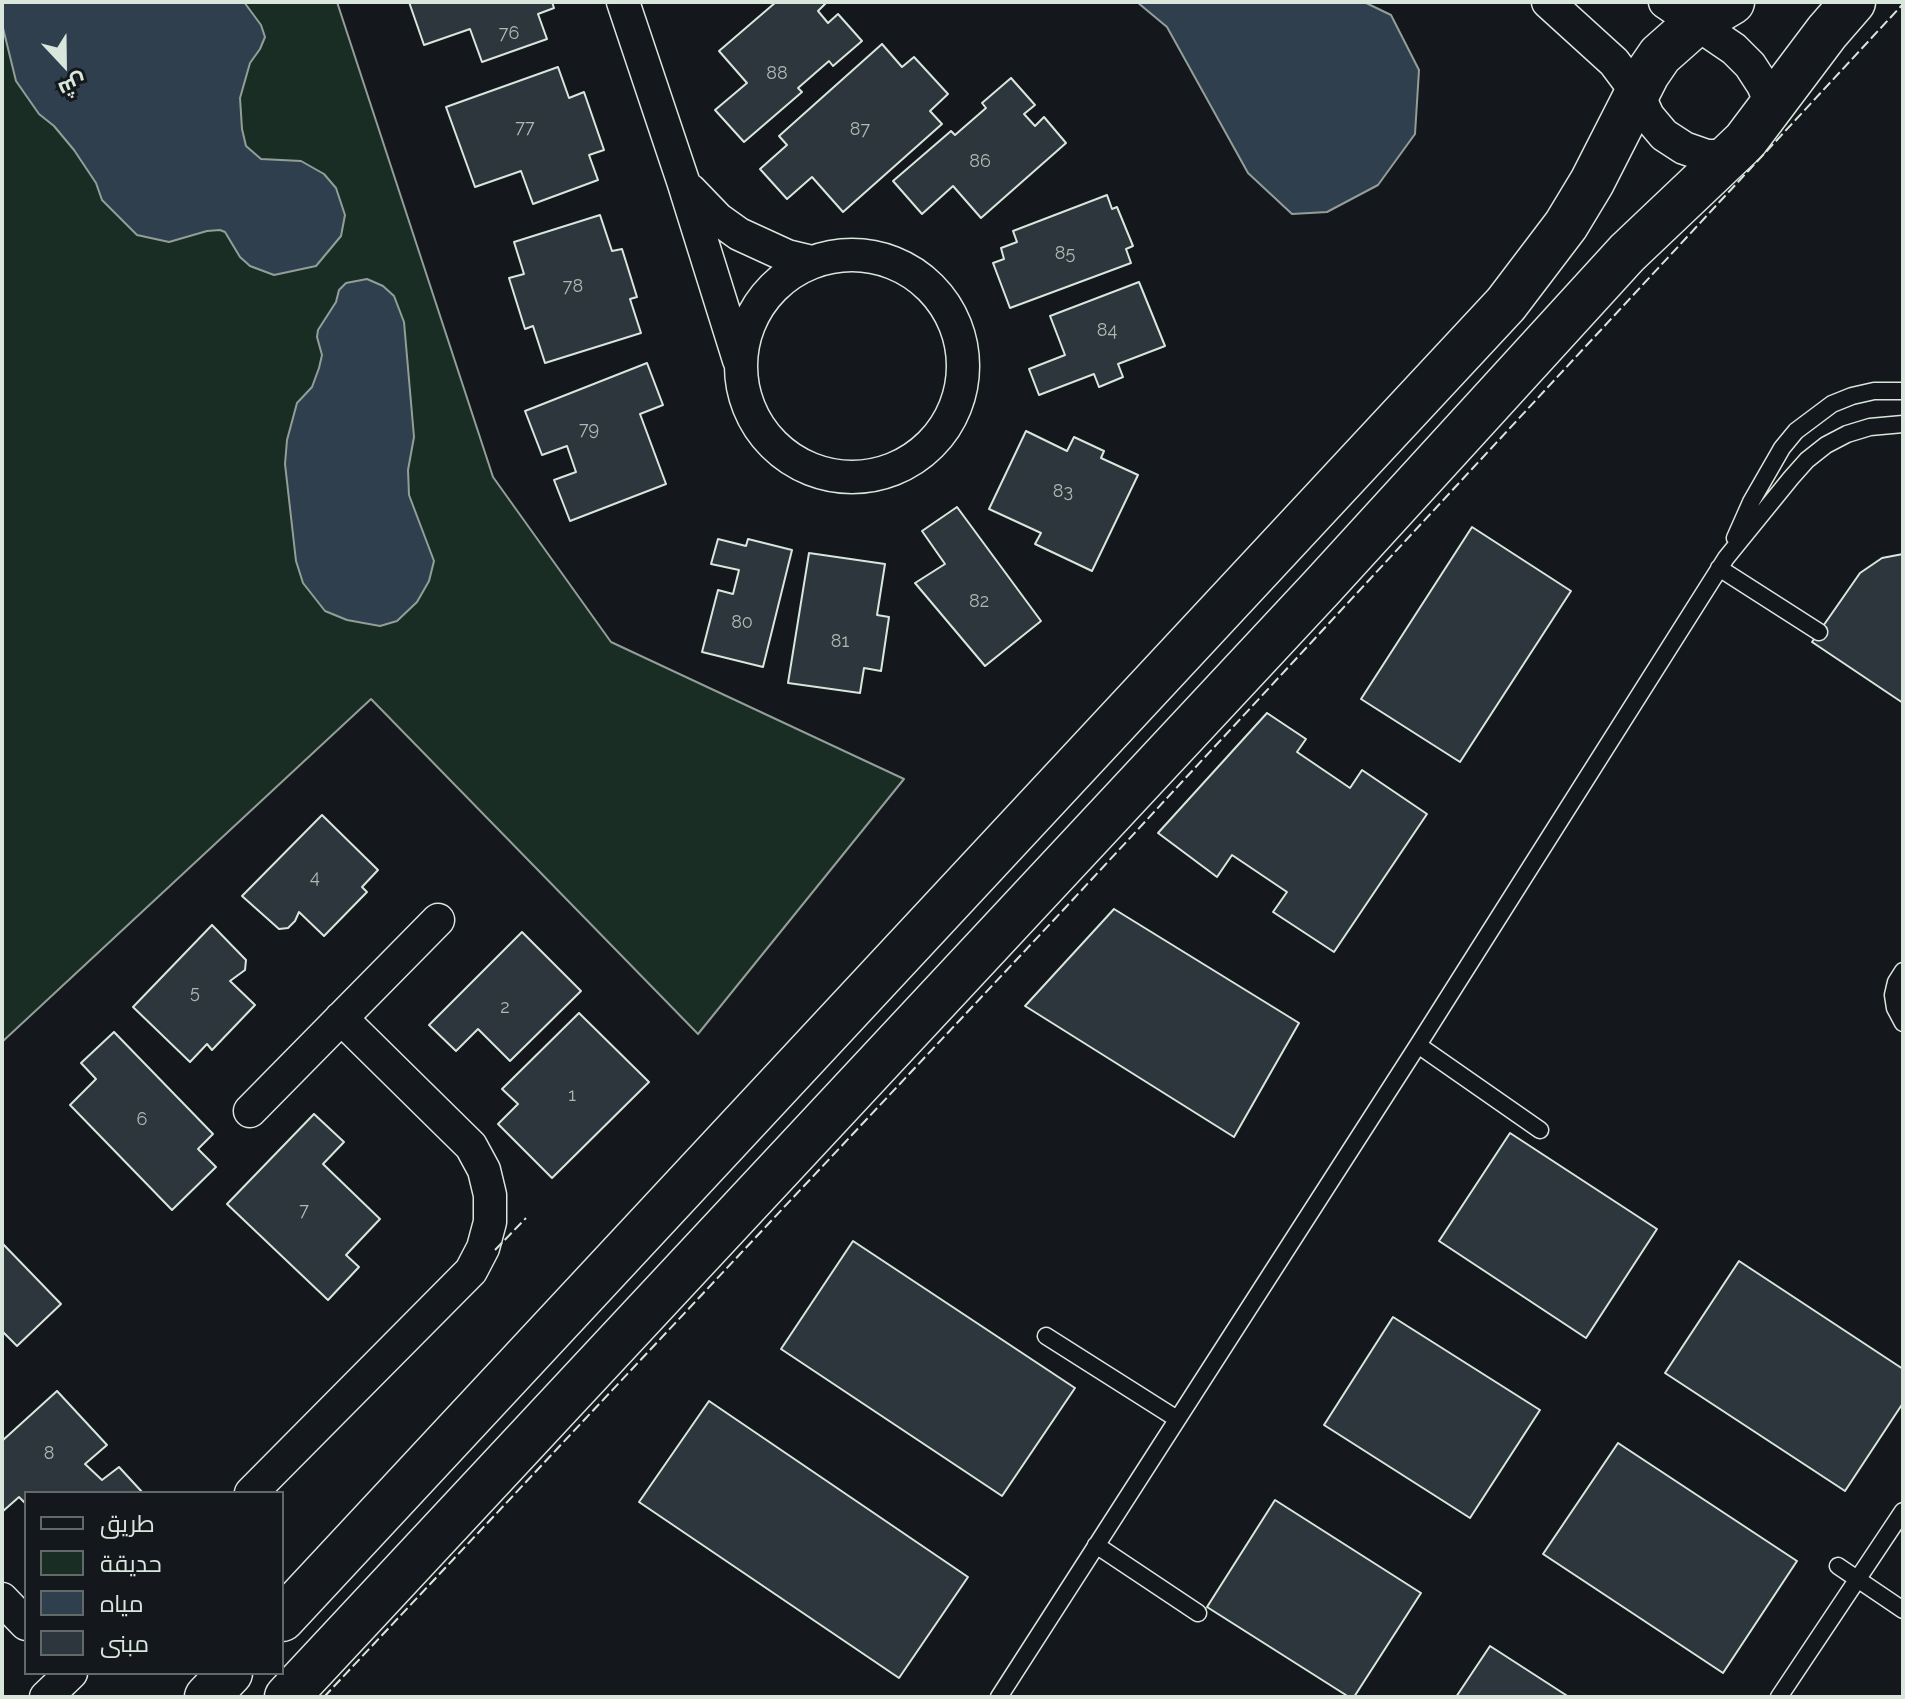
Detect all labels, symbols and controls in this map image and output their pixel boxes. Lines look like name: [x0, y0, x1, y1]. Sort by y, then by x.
house number: 76: [499, 23, 519, 45]
north arrow: [24, 24, 104, 104]
house number: 88: [766, 63, 788, 85]
text: ش: [55, 69, 91, 104]
house number: 77: [515, 117, 535, 139]
house number: 87: [850, 119, 870, 141]
house number: 86: [969, 151, 991, 173]
house number: 85: [1055, 243, 1075, 265]
house number: 78: [563, 276, 583, 298]
house number: 84: [1097, 320, 1117, 342]
house number: 79: [579, 419, 599, 441]
house number: 83: [1053, 481, 1073, 503]
house number: 82: [969, 591, 989, 613]
house number: 80: [731, 612, 753, 634]
house number: 81: [831, 631, 849, 653]
house number: 4: [310, 867, 320, 889]
house number: 5: [190, 982, 200, 1004]
house number: 2: [500, 997, 510, 1019]
house number: 1: [568, 1085, 576, 1107]
house number: 6: [137, 1109, 147, 1131]
house number: 7: [299, 1200, 309, 1222]
house number: 8: [44, 1443, 54, 1465]
legend: [24, 1491, 284, 1675]
text: طريق: [100, 1509, 155, 1538]
text: حديقة: [100, 1549, 162, 1578]
text: مياه: [100, 1589, 144, 1618]
text: مبنى: [100, 1629, 149, 1658]

